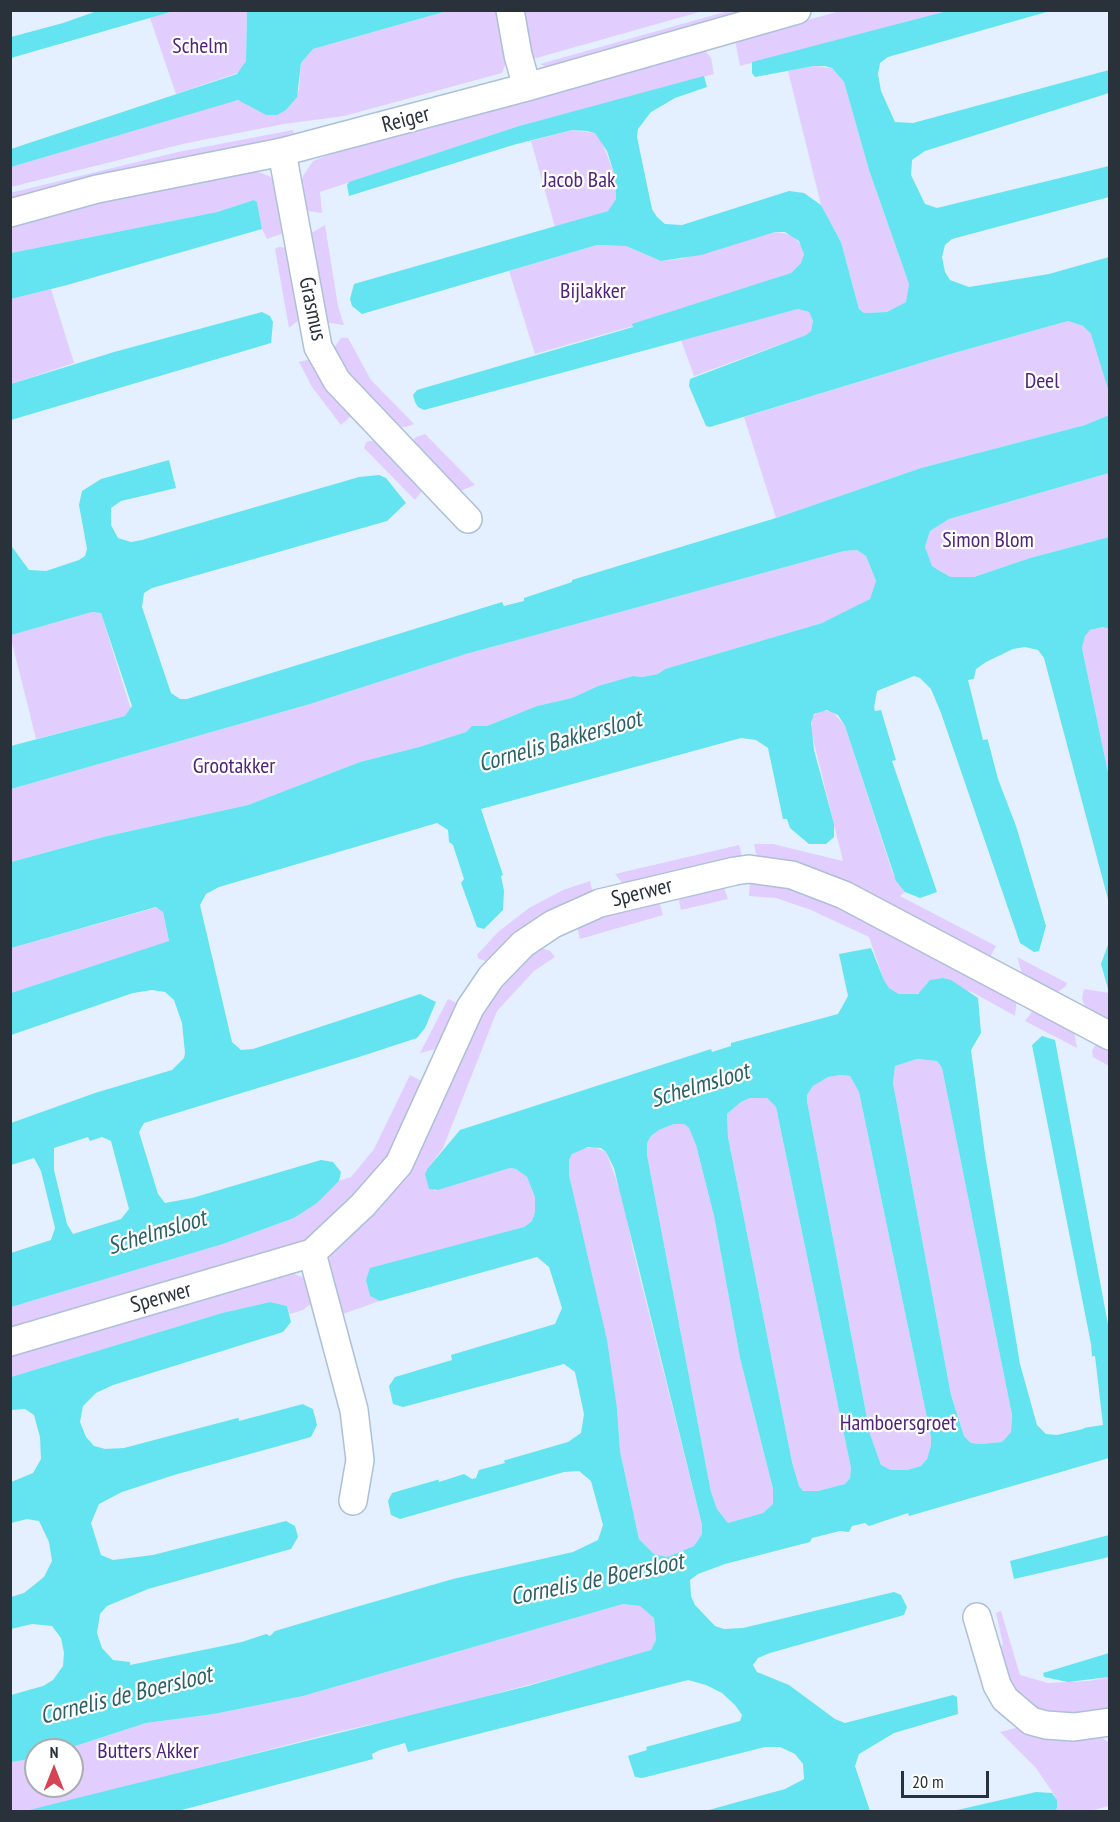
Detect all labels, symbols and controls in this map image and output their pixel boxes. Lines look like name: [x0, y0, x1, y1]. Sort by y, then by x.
park label: Schelm: [172, 34, 228, 60]
street label: Reiger: [379, 101, 433, 139]
park label: Jacob Bak: [543, 168, 615, 194]
street label: Grasmus: [292, 275, 332, 343]
park label: Bijlakker: [560, 279, 626, 305]
park label: Deel: [1025, 369, 1059, 395]
park label: Simon Blom: [942, 528, 1034, 554]
water label: Cornelis Bakkersloot: [475, 705, 645, 779]
park label: Grootakker: [193, 754, 275, 780]
street label: Sperwer: [609, 873, 675, 913]
water label: Schelmsloot: [647, 1057, 753, 1115]
water label: Schelmsloot: [104, 1204, 210, 1262]
street label: Sperwer: [128, 1277, 194, 1319]
park label: Hamboersgroet: [840, 1411, 956, 1437]
water label: Cornelis de Boersloot: [508, 1548, 686, 1612]
water label: Cornelis de Boersloot: [37, 1661, 215, 1731]
north arrow: [24, 1738, 84, 1798]
park label: Butters Akker: [97, 1739, 199, 1765]
text: N: [50, 1742, 58, 1762]
scale bar: [904, 1759, 992, 1797]
text: 20 m: [912, 1770, 944, 1793]

